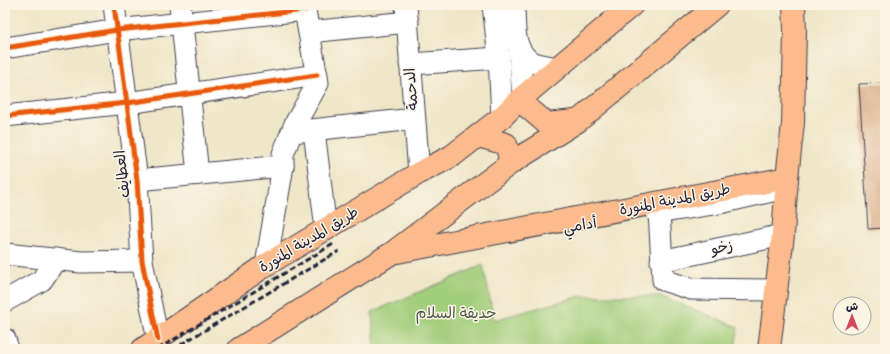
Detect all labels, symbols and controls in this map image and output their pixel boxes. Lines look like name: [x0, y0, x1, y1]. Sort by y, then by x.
street label: الدحمة: [401, 67, 423, 111]
street label: العطايف: [111, 149, 135, 199]
street label: طريق المدينة المنورة: [618, 179, 732, 221]
street label: طريق المدينة المنورة: [255, 202, 363, 278]
street label: أدامي: [562, 213, 599, 241]
street label: زخو: [708, 236, 735, 260]
north arrow: [832, 296, 872, 336]
text: ش: [846, 300, 858, 314]
park label: حديقة السلام: [415, 304, 497, 324]

